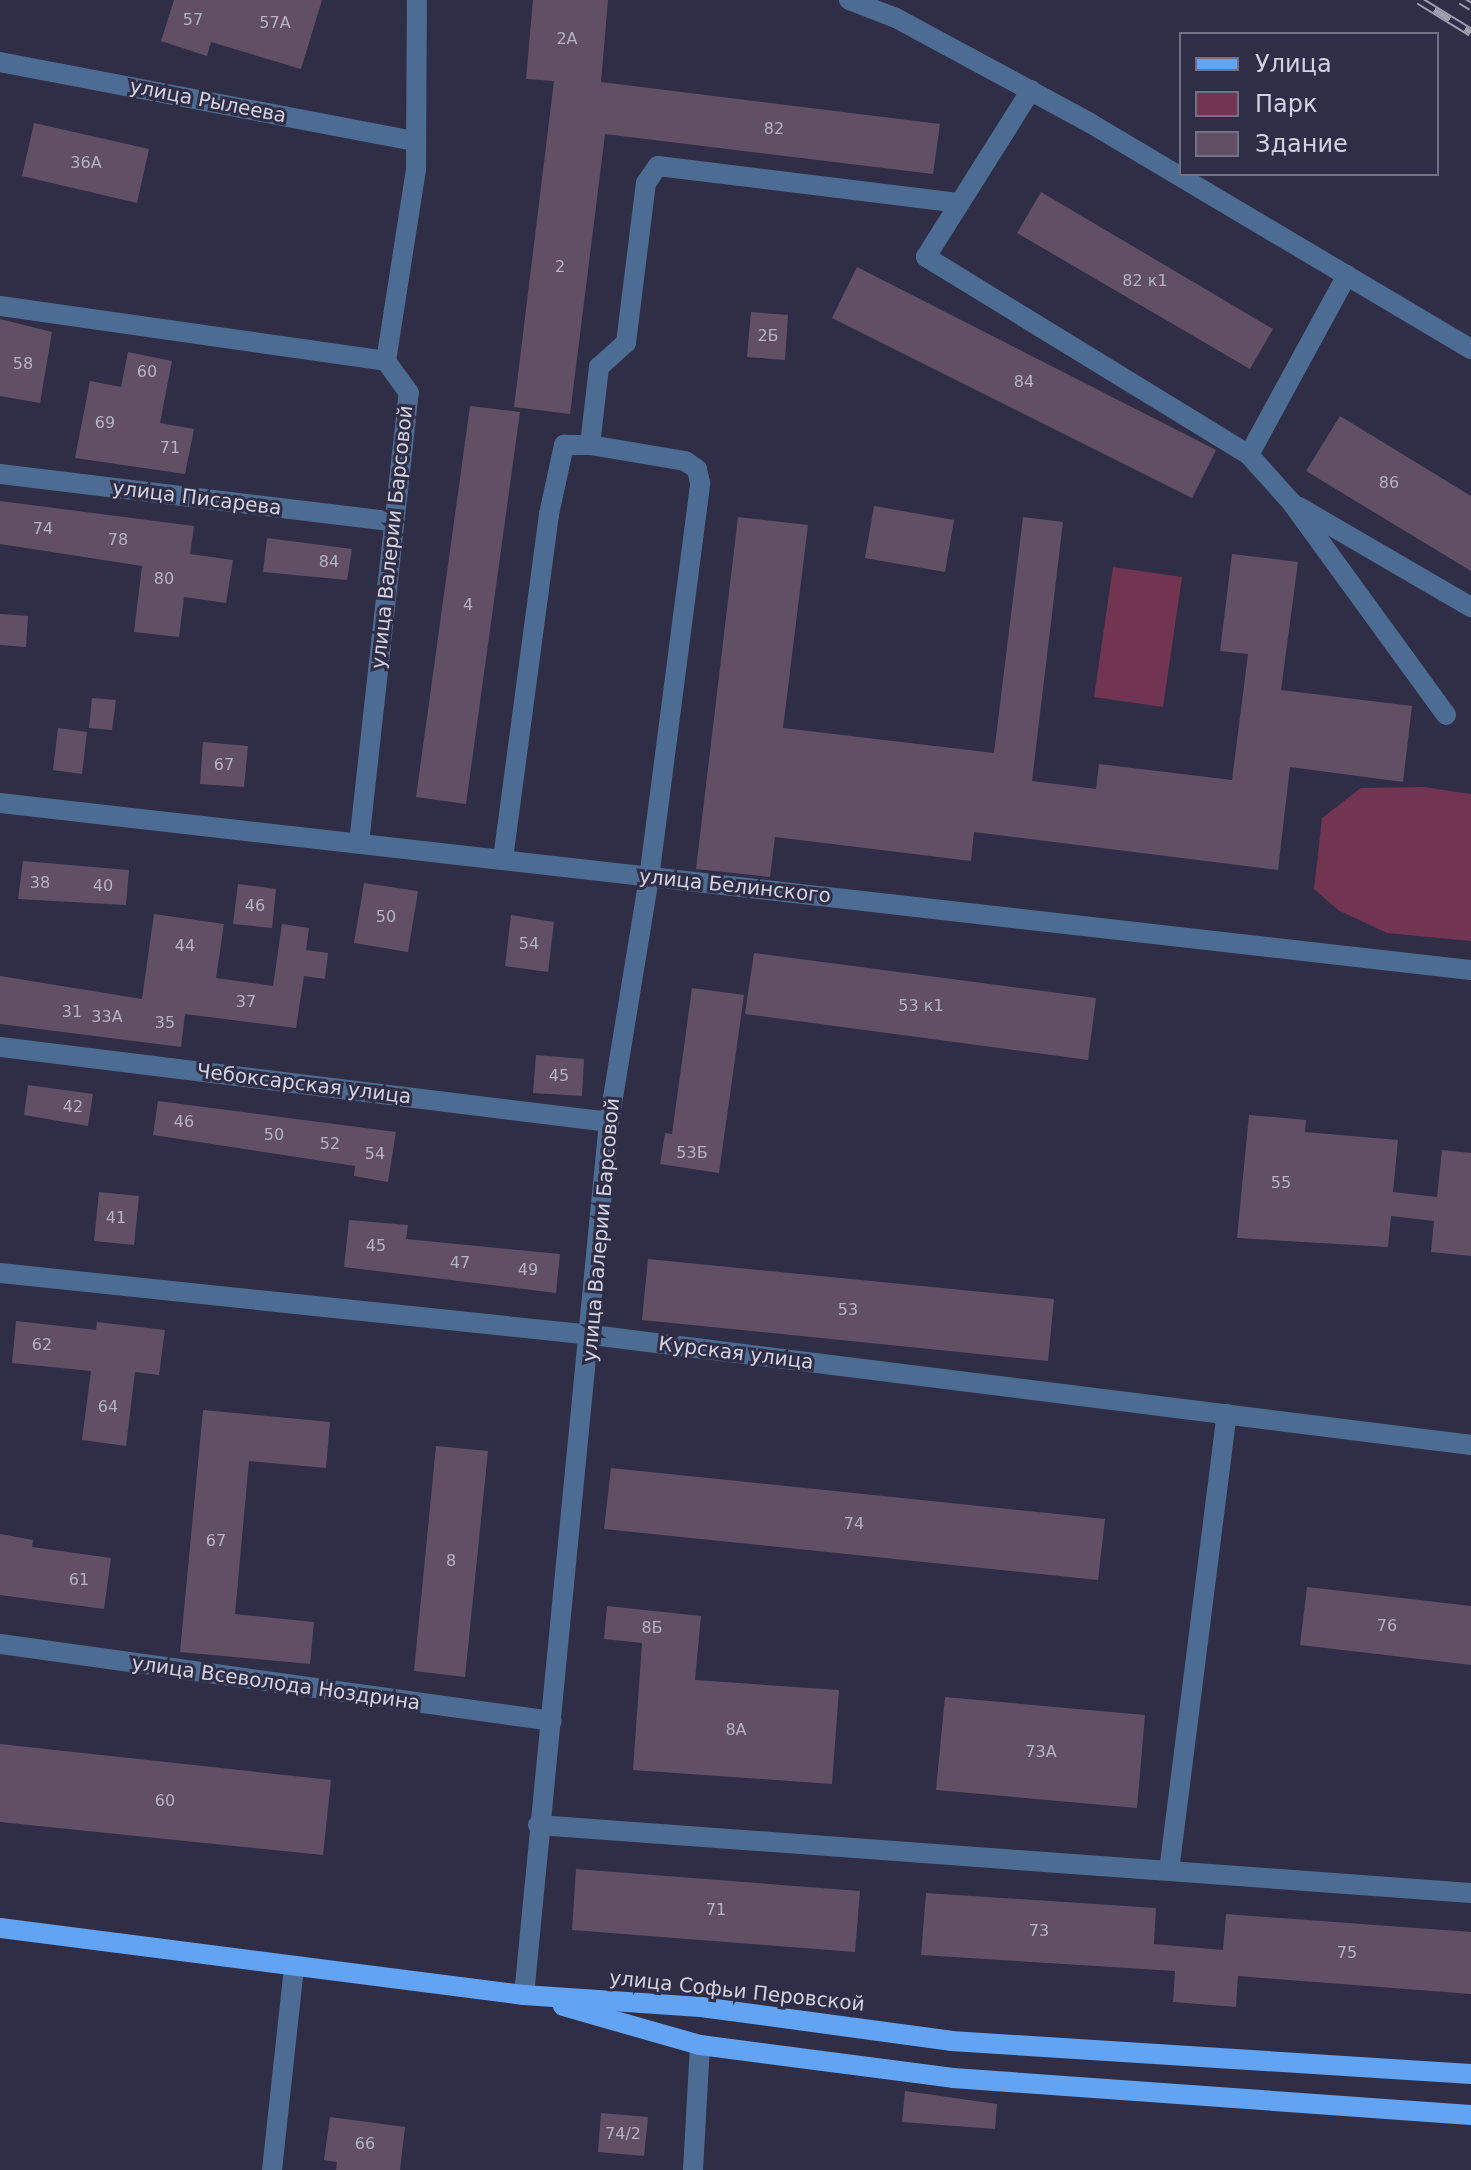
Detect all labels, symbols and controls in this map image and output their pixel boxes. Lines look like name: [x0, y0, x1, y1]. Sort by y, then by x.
house number: 57: [183, 10, 203, 30]
house number: 57А: [259, 13, 291, 33]
house number: 2А: [556, 29, 578, 49]
legend: [1179, 32, 1439, 176]
text: Улица: [1255, 50, 1332, 78]
street label: улица Рылеева: [128, 74, 288, 128]
text: Парк: [1255, 90, 1317, 118]
house number: 82: [764, 119, 784, 139]
text: Здание: [1255, 130, 1348, 158]
house number: 36А: [70, 153, 102, 173]
house number: 2: [555, 257, 565, 277]
house number: 82 к1: [1122, 271, 1168, 291]
house number: 2Б: [757, 326, 779, 346]
house number: 58: [13, 354, 33, 374]
house number: 60: [137, 362, 157, 382]
house number: 84: [1014, 372, 1034, 392]
street label: улица Валерии Барсовой: [366, 404, 418, 670]
house number: 69: [95, 413, 115, 433]
house number: 71: [160, 438, 180, 458]
house number: 86: [1379, 473, 1399, 493]
street label: улица Писарева: [111, 476, 283, 520]
house number: 74: [33, 519, 53, 539]
house number: 78: [108, 530, 128, 550]
house number: 84: [319, 552, 339, 572]
house number: 80: [154, 569, 174, 589]
house number: 4: [463, 595, 473, 615]
house number: 67: [214, 755, 234, 775]
street label: улица Белинского: [638, 864, 832, 908]
house number: 38: [30, 873, 50, 893]
house number: 40: [93, 876, 113, 896]
house number: 46: [245, 896, 265, 916]
house number: 50: [376, 907, 396, 927]
house number: 54: [519, 934, 539, 954]
house number: 44: [175, 936, 195, 956]
house number: 37: [236, 992, 256, 1012]
house number: 53 к1: [898, 996, 944, 1016]
house number: 31: [62, 1002, 82, 1022]
house number: 33А: [91, 1007, 123, 1027]
house number: 35: [155, 1013, 175, 1033]
street label: Чебоксарская улица: [195, 1059, 413, 1109]
house number: 45: [549, 1066, 569, 1086]
house number: 42: [63, 1097, 83, 1117]
street label: улица Валерии Барсовой: [578, 1097, 624, 1363]
house number: 46: [174, 1112, 194, 1132]
house number: 50: [264, 1125, 284, 1145]
house number: 52: [320, 1134, 340, 1154]
house number: 53Б: [676, 1143, 708, 1163]
house number: 54: [365, 1144, 385, 1164]
house number: 55: [1271, 1173, 1291, 1193]
house number: 41: [106, 1208, 126, 1228]
house number: 45: [366, 1236, 386, 1256]
house number: 47: [450, 1253, 470, 1273]
house number: 49: [518, 1260, 538, 1280]
house number: 53: [838, 1300, 858, 1320]
street label: Курская улица: [657, 1332, 815, 1374]
house number: 62: [32, 1335, 52, 1355]
house number: 64: [98, 1397, 118, 1417]
house number: 74: [844, 1514, 864, 1534]
house number: 67: [206, 1531, 226, 1551]
house number: 8: [446, 1551, 456, 1571]
house number: 61: [69, 1570, 89, 1590]
house number: 76: [1377, 1616, 1397, 1636]
house number: 8Б: [641, 1618, 663, 1638]
street label: улица Всеволода Ноздрина: [130, 1651, 422, 1715]
house number: 8А: [725, 1720, 747, 1740]
house number: 73А: [1025, 1742, 1057, 1762]
house number: 60: [155, 1791, 175, 1811]
house number: 71: [706, 1900, 726, 1920]
house number: 73: [1029, 1921, 1049, 1941]
house number: 75: [1337, 1943, 1357, 1963]
street label: улица Софьи Перовской: [608, 1966, 866, 2016]
house number: 74/2: [605, 2124, 641, 2144]
house number: 66: [355, 2134, 375, 2154]

